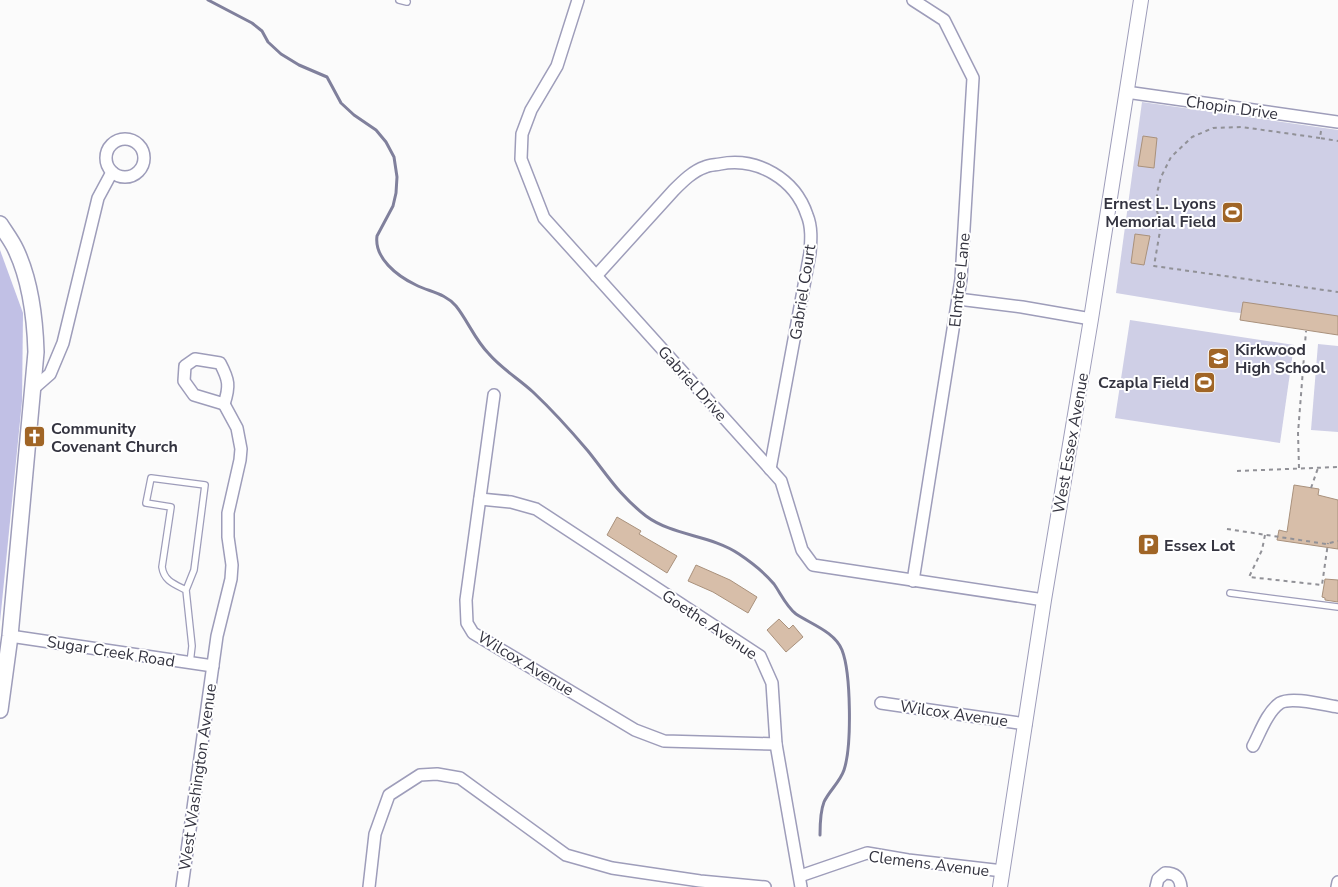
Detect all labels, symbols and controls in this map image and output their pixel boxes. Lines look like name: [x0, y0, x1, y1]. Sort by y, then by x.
street label: Chopin Drive: [1184, 91, 1279, 125]
place label: Ernest L. Lyons Memorial Field: [1104, 193, 1216, 233]
sports icon: Ernest L. Lyons Memorial Field: [1220, 200, 1244, 224]
street label: Elmtree Lane: [944, 232, 976, 328]
street label: Gabriel Court: [785, 243, 821, 341]
place label: Kirkwood High School: [1235, 339, 1325, 379]
street label: Gabriel Drive: [653, 341, 732, 426]
school or university icon: Kirkwood High School: [1207, 346, 1231, 370]
sports icon: Czapla Field: [1193, 370, 1217, 394]
street label: West Essex Avenue: [1048, 371, 1094, 515]
place label: Czapla Field: [1098, 372, 1189, 394]
place label: Community Covenant Church: [51, 418, 178, 458]
church icon: Community Covenant Church: [23, 425, 47, 449]
parking icon: Essex Lot: [1136, 533, 1160, 557]
place label: Essex Lot: [1164, 535, 1236, 557]
street label: Goethe Avenue: [657, 585, 762, 665]
street label: Wilcox Avenue: [473, 626, 578, 701]
street label: Sugar Creek Road: [45, 631, 176, 673]
street label: West Washington Avenue: [174, 682, 222, 872]
street label: Wilcox Avenue: [898, 696, 1009, 732]
street label: Clemens Avenue: [867, 846, 991, 882]

